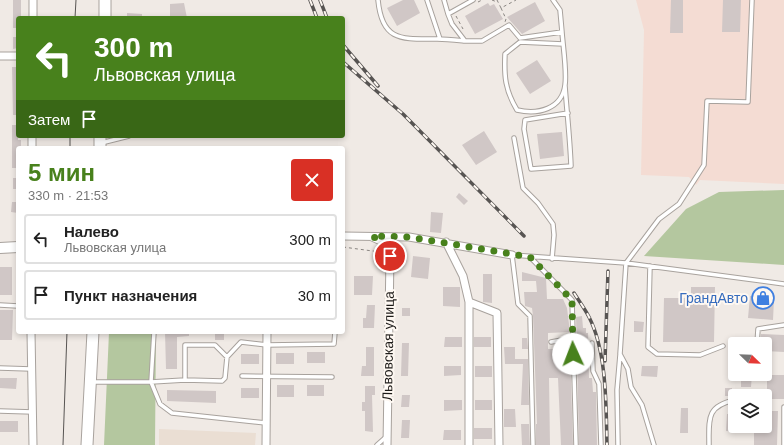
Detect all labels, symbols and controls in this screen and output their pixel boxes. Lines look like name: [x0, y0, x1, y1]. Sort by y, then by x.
icon: left: [28, 32, 80, 84]
text: 300 m: [94, 32, 173, 63]
text: Львовская улица: [94, 65, 235, 85]
icon: arrive: [78, 108, 100, 130]
text: Затем: [28, 111, 70, 128]
text: 5 мин: [28, 159, 95, 186]
button: close: [291, 159, 333, 201]
text: 330 m · 21:53: [28, 188, 108, 203]
text: Налево: [64, 223, 119, 240]
icon: left: [30, 228, 52, 250]
text: 300 m: [289, 231, 331, 248]
pin: [373, 239, 407, 273]
text: Львовская улица: [64, 240, 166, 255]
icon: arrive: [379, 245, 401, 267]
icon: arrive: [30, 284, 52, 306]
shop icon: ГрандАвто: [750, 285, 776, 311]
text: Пункт назначения: [64, 287, 197, 304]
text: 30 m: [298, 287, 331, 304]
place label: ГрандАвто: [679, 290, 748, 306]
street label: Львовская улица: [379, 291, 397, 401]
position arrow: [552, 333, 594, 375]
north arrow: [728, 337, 772, 381]
map controls: [728, 337, 772, 433]
button: layers: [728, 389, 772, 433]

